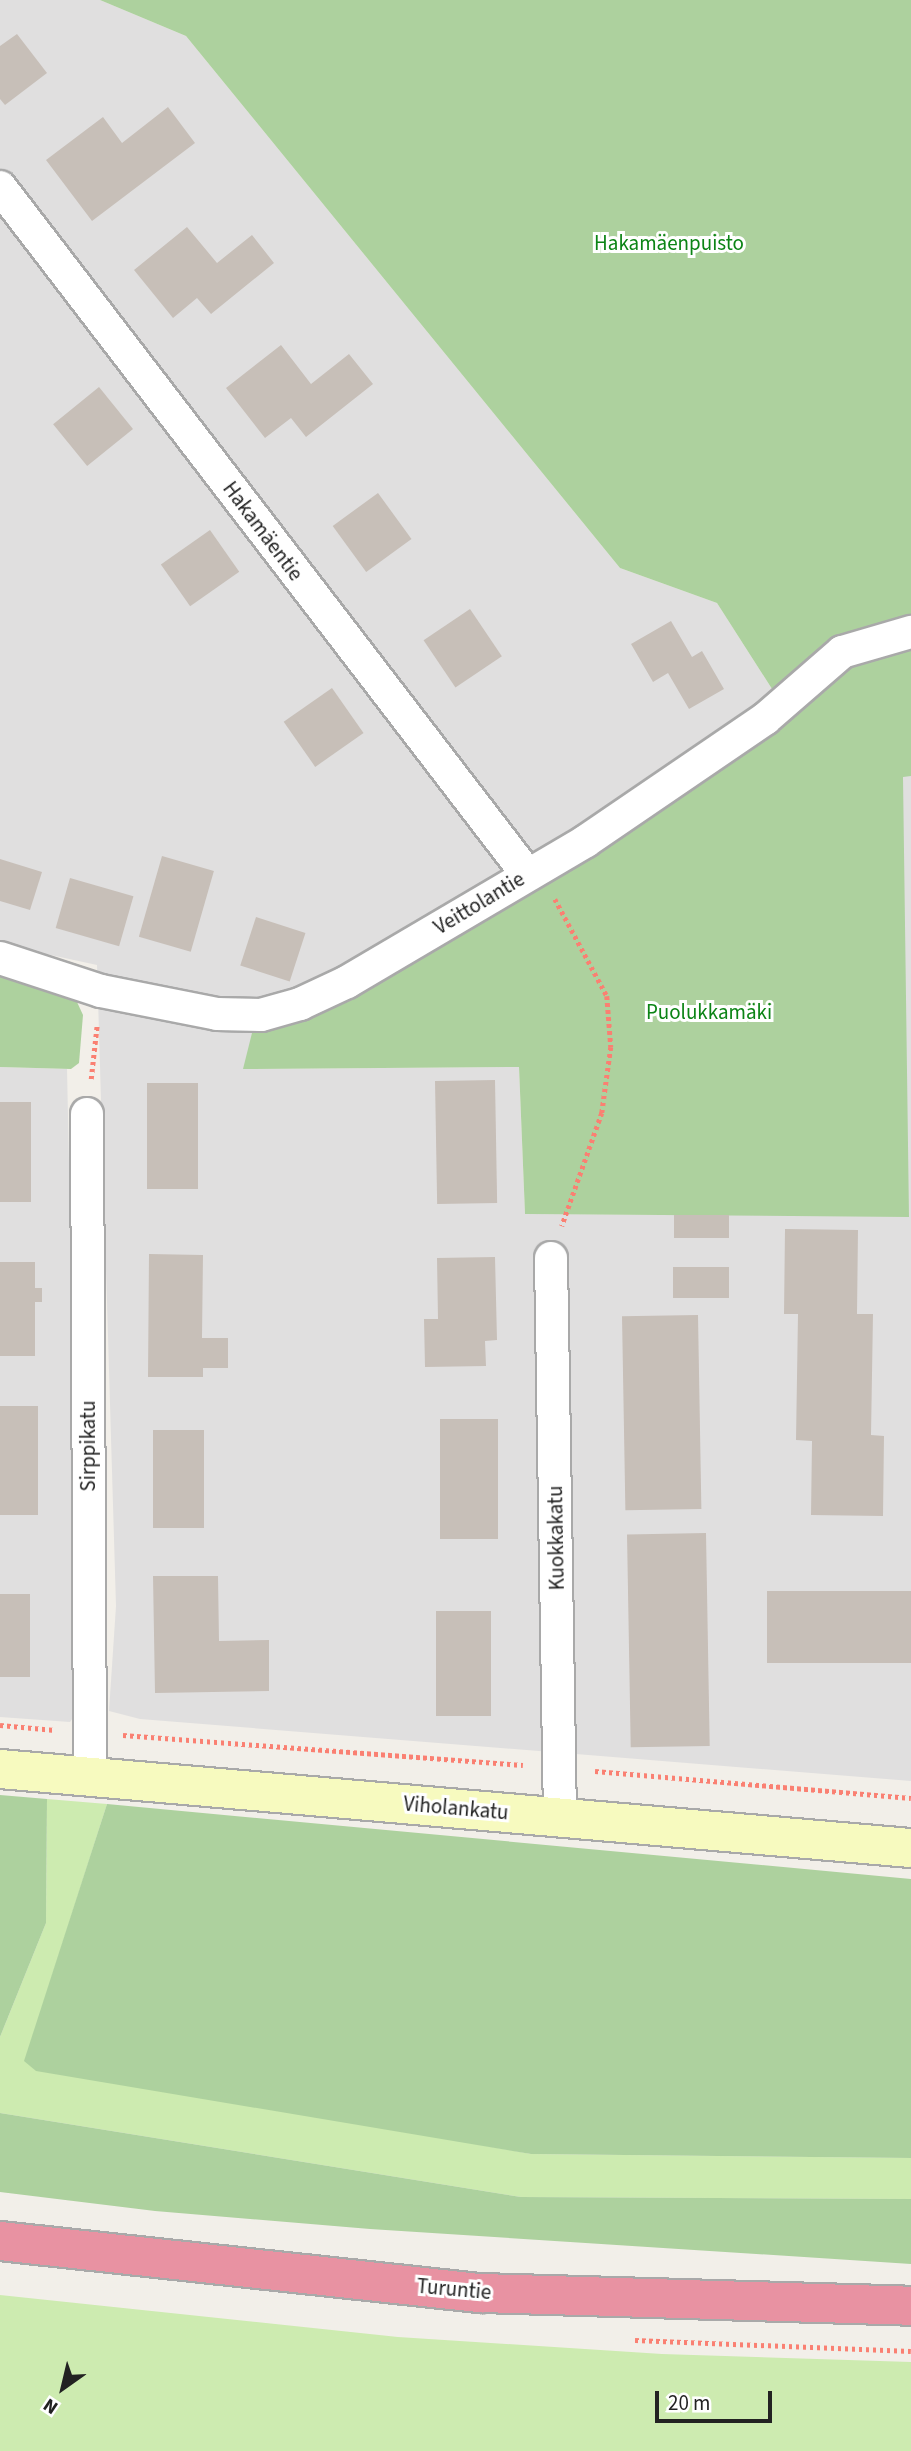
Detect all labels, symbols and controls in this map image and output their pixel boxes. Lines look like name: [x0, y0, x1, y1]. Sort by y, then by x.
park label: Hakamäenpuisto: [594, 230, 744, 256]
street label: Hakamäentie: [218, 476, 308, 586]
street label: Veittolantie: [429, 866, 529, 940]
park label: Puolukkamäki: [646, 999, 772, 1025]
street label: Sirppikatu: [75, 1400, 101, 1492]
street label: Kuokkakatu: [542, 1485, 570, 1591]
street label: Viholankatu: [402, 1791, 510, 1825]
street label: Turuntie: [416, 2273, 492, 2305]
north arrow: [28, 2353, 98, 2423]
scale bar: [659, 2378, 776, 2422]
text: 20 m: [668, 2388, 710, 2418]
text: N: [38, 2391, 64, 2421]

